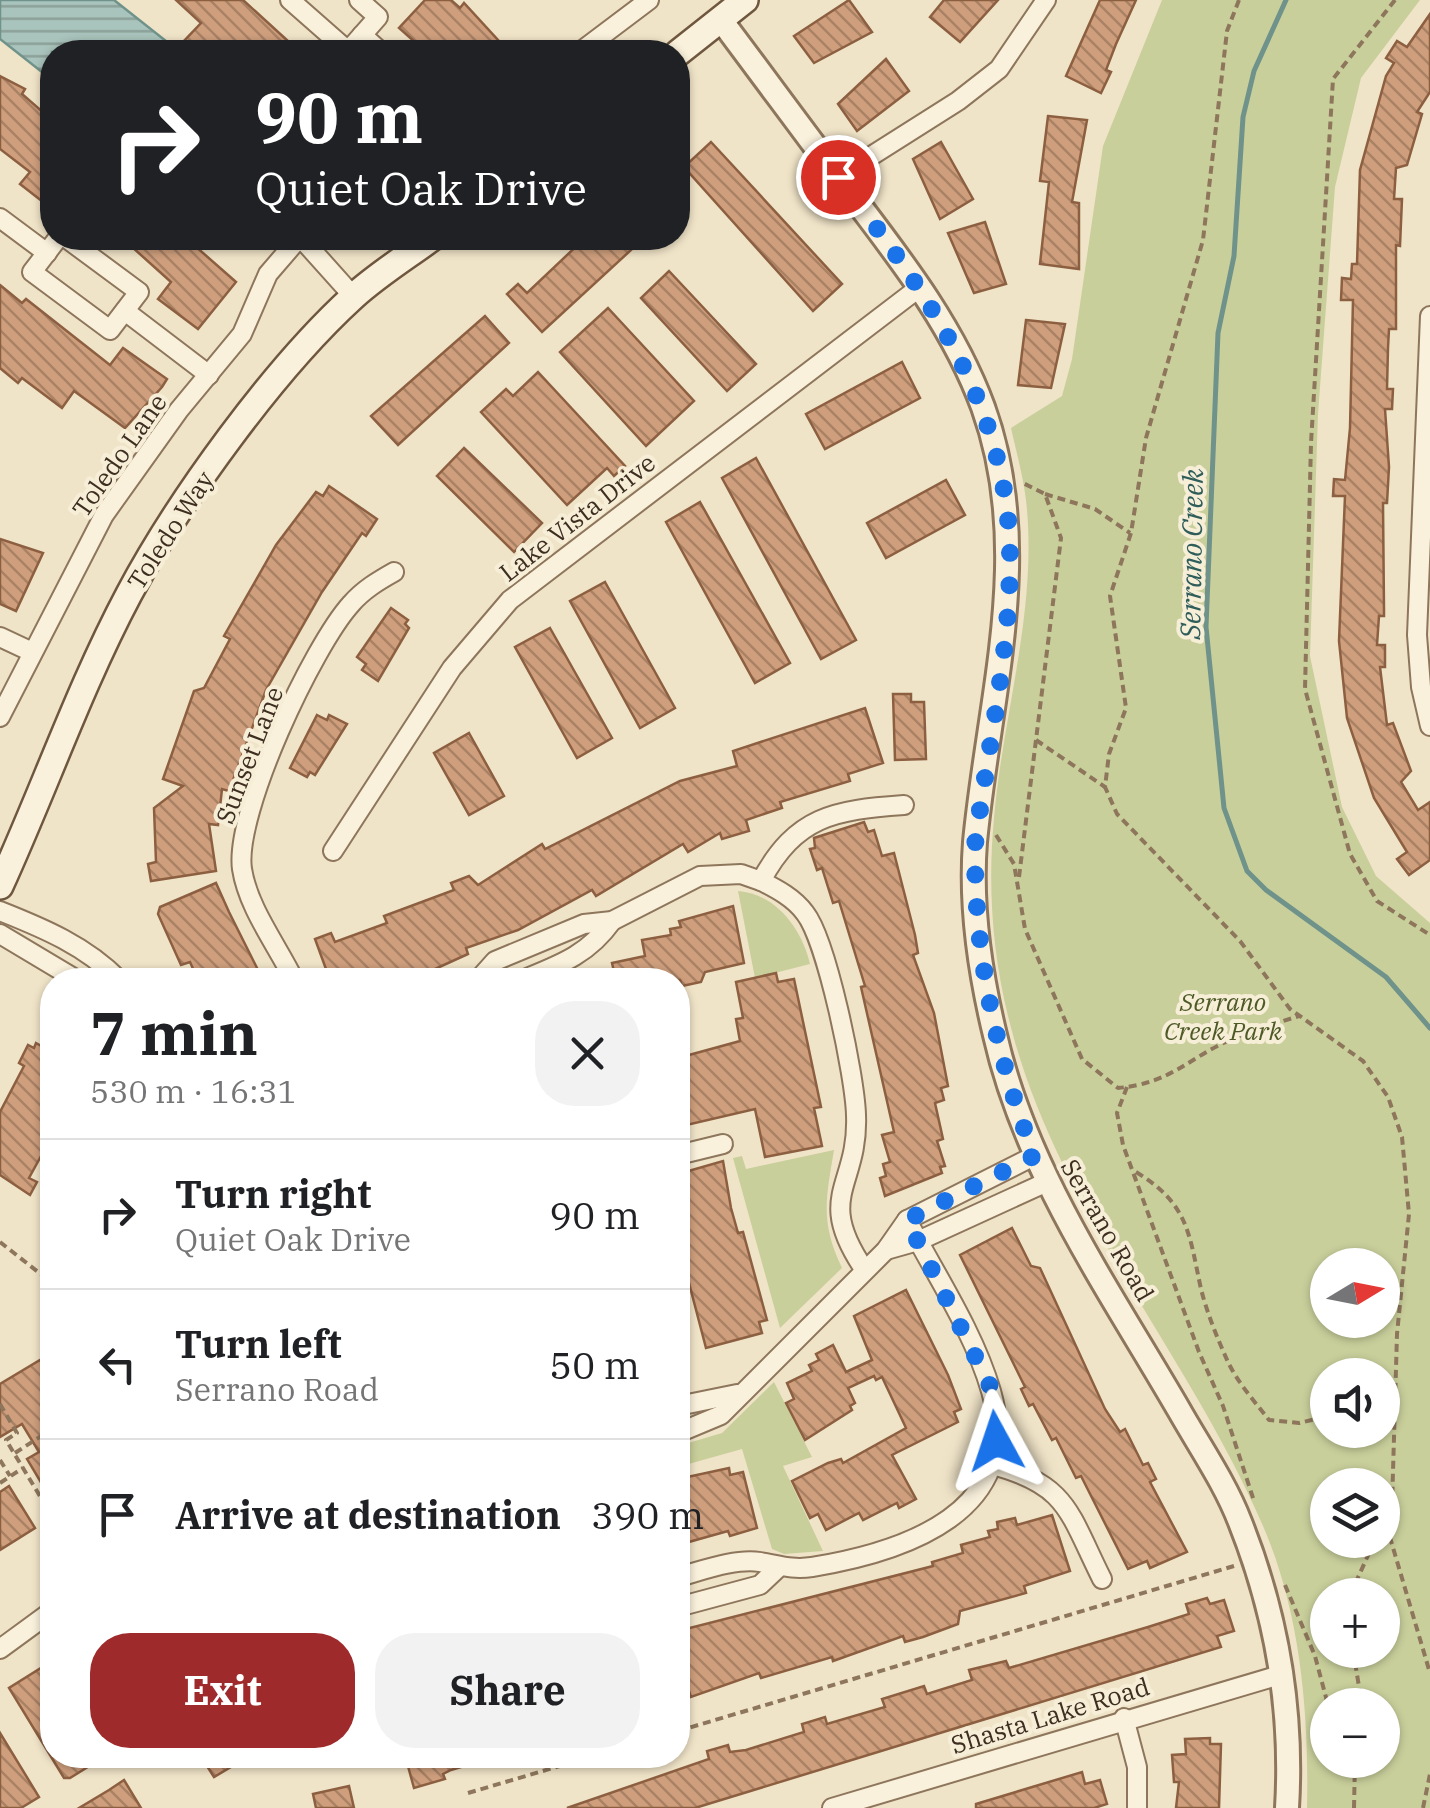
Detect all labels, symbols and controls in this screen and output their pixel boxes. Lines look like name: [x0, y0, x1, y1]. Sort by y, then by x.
text: 90 m: [255, 71, 423, 162]
icon: right: [90, 80, 220, 210]
pin: [796, 135, 881, 220]
icon: arrive: [811, 150, 866, 205]
text: Quiet Oak Drive: [255, 159, 587, 217]
street label: Toledo Lane: [64, 387, 174, 523]
street label: Lake Vista Drive: [492, 446, 662, 588]
street label: Toledo Way: [119, 464, 221, 596]
water label: Serrano Creek: [1171, 468, 1211, 641]
street label: Sunset Lane: [208, 682, 290, 828]
park label: Serrano Creek Park: [1164, 985, 1283, 1047]
text: 7 min: [90, 993, 258, 1072]
button: close: [535, 1001, 640, 1106]
text: 530 m · 16:31: [90, 1070, 297, 1112]
street label: Serrano Road: [1054, 1153, 1162, 1307]
text: Turn right: [175, 1169, 371, 1218]
icon: right: [90, 1187, 145, 1242]
text: 90 m: [549, 1190, 640, 1239]
text: Quiet Oak Drive: [175, 1218, 411, 1260]
north arrow: [1310, 1248, 1400, 1338]
map controls: [1310, 1248, 1400, 1778]
text: Turn left: [175, 1319, 342, 1368]
icon: left: [90, 1337, 145, 1392]
text: 50 m: [549, 1340, 640, 1389]
button: sound: [1310, 1358, 1400, 1448]
text: Serrano Road: [175, 1368, 379, 1410]
position arrow: [944, 1389, 1048, 1493]
button: layers: [1310, 1468, 1400, 1558]
icon: arrive: [90, 1487, 145, 1542]
text: Arrive at destination: [175, 1490, 561, 1539]
text: 390 m: [591, 1490, 704, 1539]
button: +: [1310, 1578, 1400, 1668]
button: Exit: [90, 1633, 355, 1748]
button: Share: [375, 1633, 640, 1748]
street label: Shasta Lake Road: [947, 1669, 1153, 1761]
button: −: [1310, 1688, 1400, 1778]

